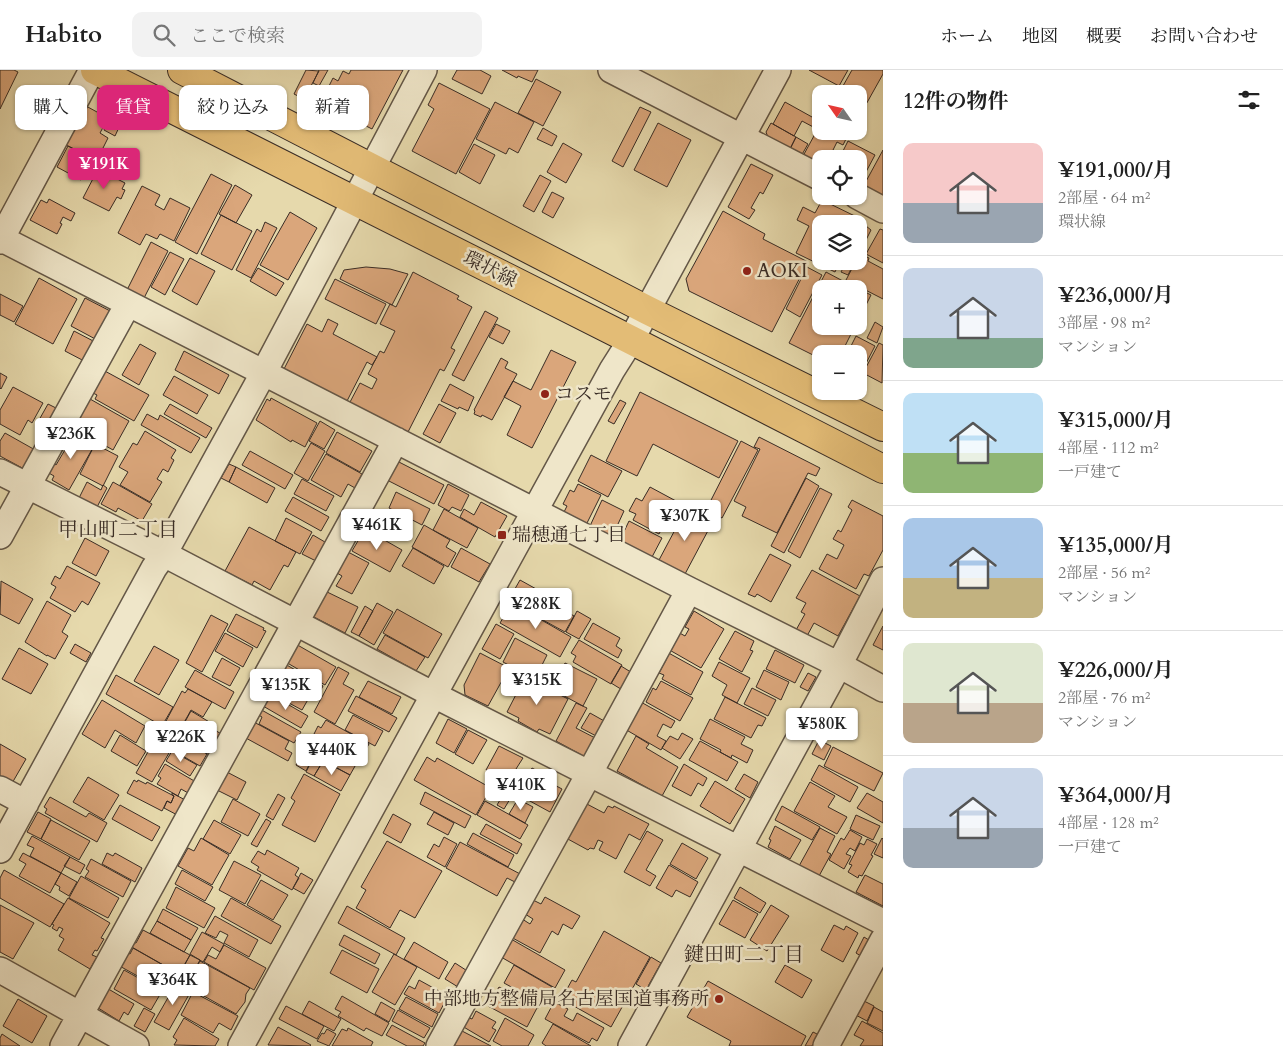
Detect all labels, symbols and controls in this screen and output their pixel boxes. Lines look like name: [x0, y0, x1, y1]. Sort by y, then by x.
search box: [132, 12, 482, 57]
text: Habito: [25, 18, 102, 51]
icon: search: [150, 21, 178, 49]
text: ここで検索: [190, 23, 285, 49]
text: ホーム: [940, 24, 994, 49]
text: 地図: [1022, 24, 1058, 49]
text: 概要: [1086, 24, 1122, 49]
text: お問い合わせ: [1150, 24, 1258, 49]
chip: 購入: [15, 85, 87, 130]
chip: 賃貸: [97, 85, 169, 130]
chip: 絞り込み: [179, 85, 287, 130]
chip: 新着: [297, 85, 369, 130]
north arrow: [812, 85, 868, 140]
map controls: [812, 85, 867, 400]
icon: filters: [1235, 86, 1263, 114]
text: 12件の物件: [903, 87, 1009, 116]
pin: ¥191K: [69, 148, 139, 190]
button: locate: [812, 150, 867, 205]
text: ¥191K: [79, 153, 129, 175]
text: ¥191,000/月: [1058, 156, 1174, 185]
icon: home: [943, 163, 1003, 223]
text: 2部屋 · 64 m²: [1058, 187, 1150, 209]
text: 環状線: [1058, 211, 1106, 233]
button: layers: [812, 215, 867, 270]
street label: 環状線: [459, 244, 521, 294]
place label: AOKI: [757, 258, 808, 284]
marker: AOKI: [741, 265, 753, 277]
button: +: [812, 280, 867, 335]
text: ¥236,000/月: [1058, 281, 1174, 310]
icon: home: [943, 288, 1003, 348]
text: 3部屋 · 98 m²: [1058, 312, 1150, 334]
text: マンション: [1058, 336, 1137, 358]
button: −: [812, 345, 867, 400]
place label: コスモ: [555, 381, 612, 407]
marker: コスモ: [539, 388, 551, 400]
text: ¥315,000/月: [1058, 406, 1174, 435]
icon: home: [943, 413, 1003, 473]
pin: ¥236K: [36, 418, 106, 460]
text: ¥236K: [46, 423, 96, 445]
text: 4部屋 · 112 m²: [1058, 437, 1159, 459]
text: 一戸建て: [1058, 461, 1122, 483]
pin: ¥307K: [650, 500, 720, 542]
text: ¥307K: [660, 505, 710, 527]
pin: ¥461K: [342, 508, 412, 551]
text: ¥461K: [352, 514, 402, 536]
district label: 甲山町二丁目: [58, 516, 178, 543]
place label: 瑞穂通七丁目: [512, 522, 626, 548]
marker: 瑞穂通七丁目: [496, 529, 508, 541]
text: ¥135,000/月: [1058, 531, 1174, 560]
icon: home: [943, 538, 1003, 598]
text: 2部屋 · 56 m²: [1058, 562, 1150, 584]
text: マンション: [1058, 586, 1137, 608]
pin: ¥288K: [501, 588, 571, 630]
text: ¥288K: [511, 593, 561, 615]
text: ¥226,000/月: [1058, 656, 1174, 685]
icon: home: [943, 663, 1003, 723]
pin: ¥315K: [502, 664, 572, 706]
pin: ¥135K: [251, 668, 321, 711]
text: ¥315K: [512, 669, 562, 691]
text: ¥135K: [261, 674, 311, 696]
text: 2部屋 · 76 m²: [1058, 687, 1150, 709]
pin: ¥580K: [787, 708, 857, 750]
text: マンション: [1058, 711, 1137, 733]
text: ¥580K: [797, 713, 847, 735]
pin: ¥226K: [146, 720, 216, 763]
text: ¥226K: [156, 726, 206, 748]
pin: ¥440K: [297, 734, 367, 776]
text: ¥440K: [307, 739, 357, 761]
pin: ¥410K: [486, 768, 556, 811]
text: ¥410K: [496, 774, 546, 796]
text: ¥364,000/月: [1058, 781, 1174, 810]
icon: home: [943, 788, 1003, 848]
text: 4部屋 · 128 m²: [1058, 812, 1159, 834]
text: 一戸建て: [1058, 836, 1122, 858]
district label: 鍵田町二丁目: [684, 941, 804, 968]
pin: ¥364K: [138, 964, 208, 1006]
text: ¥364K: [148, 969, 198, 991]
place label: 中部地方整備局名古屋国道事務所: [424, 986, 709, 1012]
marker: 中部地方整備局名古屋国道事務所: [713, 993, 725, 1005]

